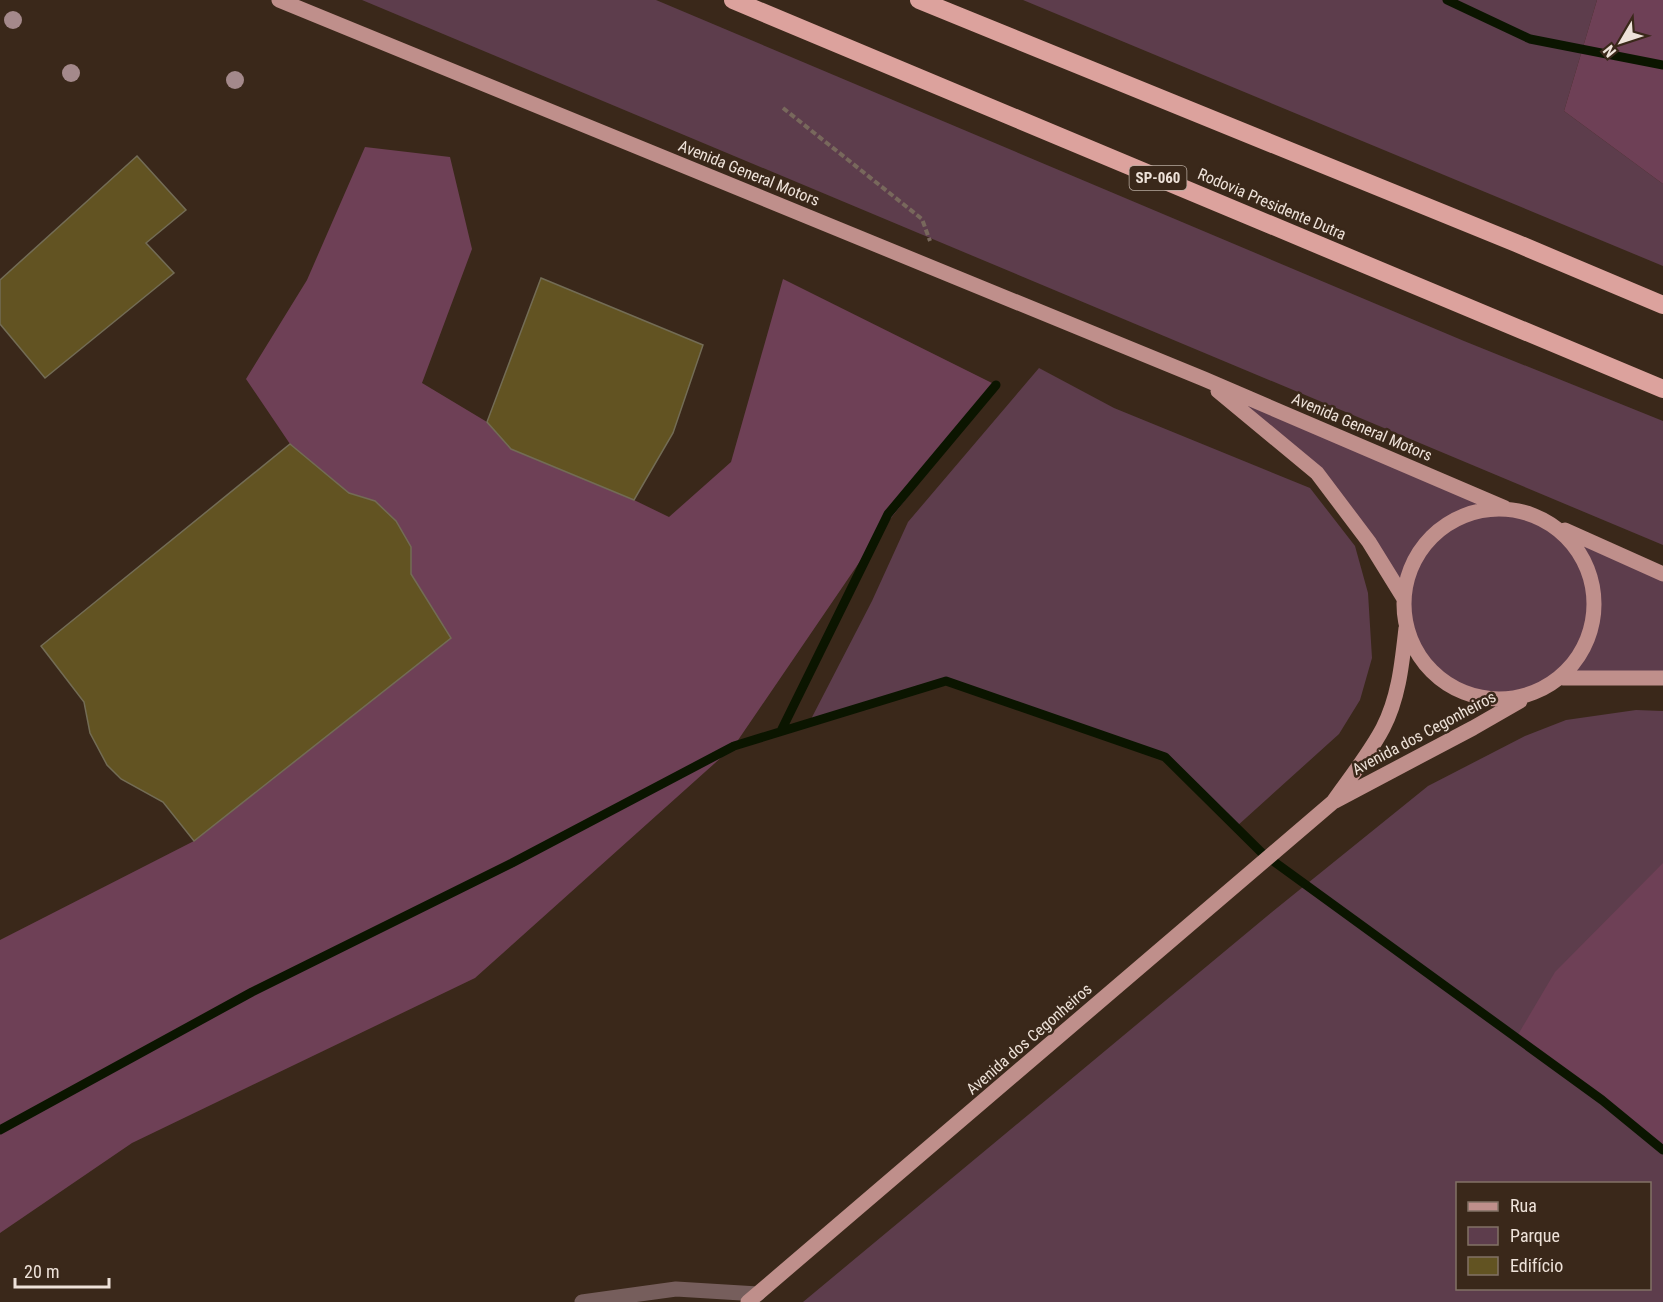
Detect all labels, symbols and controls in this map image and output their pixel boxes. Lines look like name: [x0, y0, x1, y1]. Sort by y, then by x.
north arrow: [1591, 12, 1651, 72]
text: N: [1599, 41, 1620, 61]
street label: Avenida General Motors: [676, 136, 822, 210]
street label: Rodovia Presidente Dutra: [1195, 164, 1349, 244]
road number: SP-060: [1130, 166, 1186, 190]
street label: Avenida General Motors: [1289, 389, 1435, 465]
street label: Avenida dos Cegonheiros: [1349, 687, 1499, 779]
street label: Avenida dos Cegonheiros: [962, 979, 1096, 1099]
legend: [1456, 1182, 1651, 1290]
text: Rua: [1510, 1195, 1537, 1216]
text: Parque: [1510, 1225, 1560, 1246]
scale bar: [15, 1251, 110, 1289]
text: Edifício: [1510, 1255, 1563, 1276]
text: 20 m: [24, 1261, 59, 1282]

